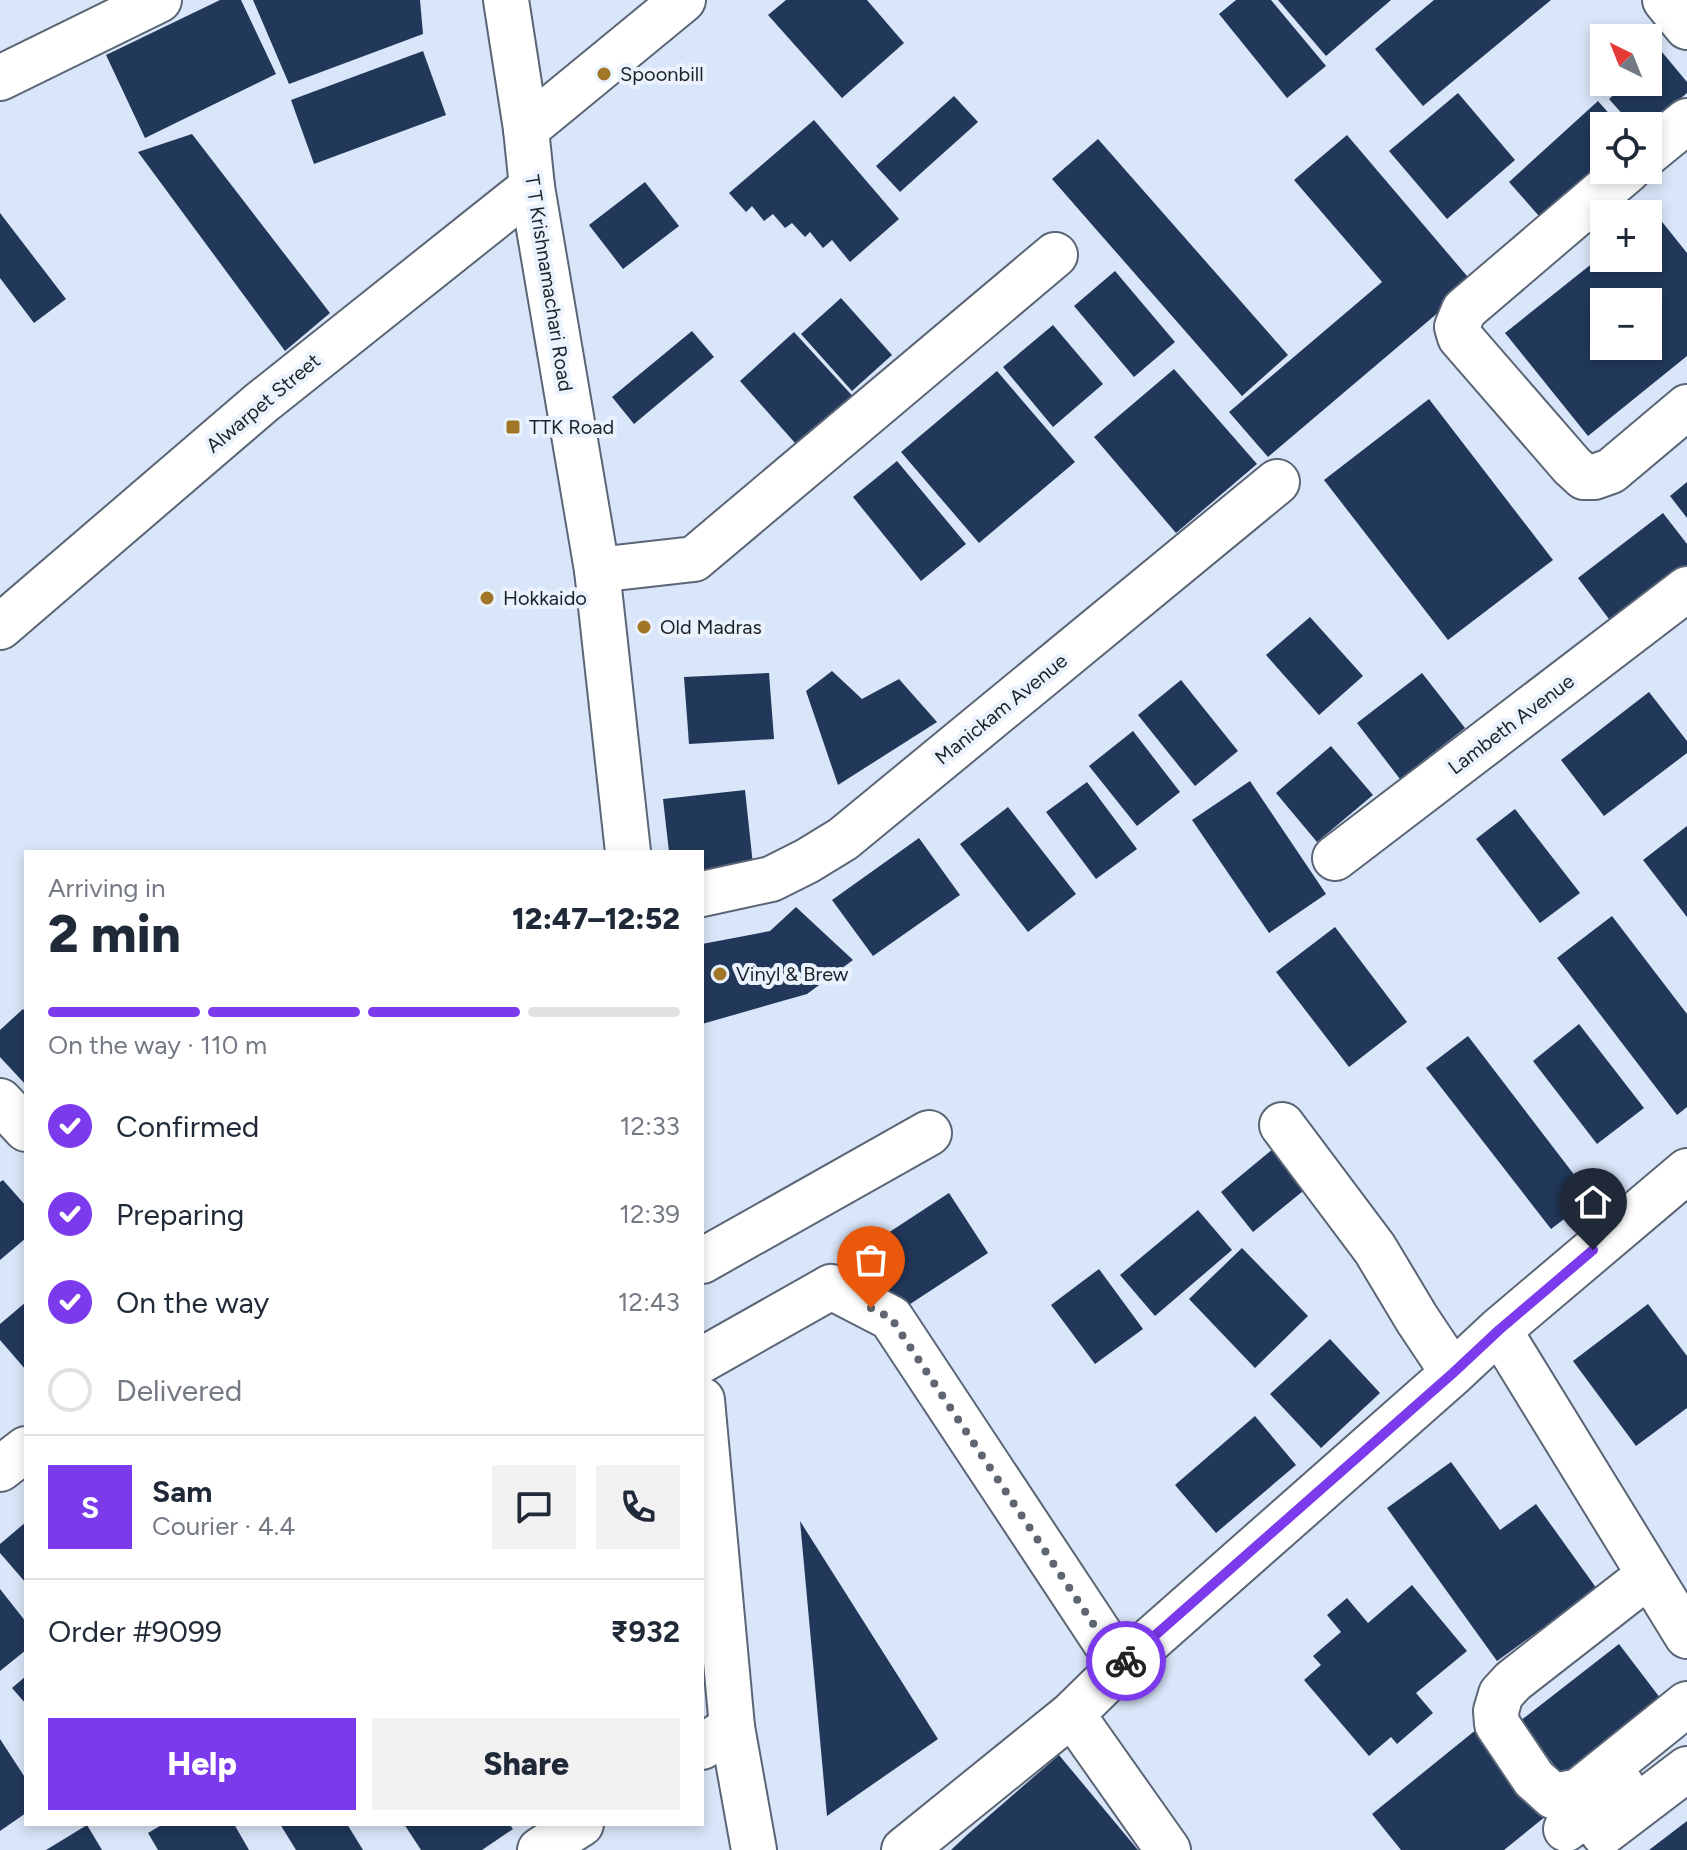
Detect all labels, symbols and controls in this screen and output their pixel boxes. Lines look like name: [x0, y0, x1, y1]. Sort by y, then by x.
north arrow: [1590, 24, 1662, 96]
map controls: [1590, 24, 1662, 360]
place label: Spoonbill: [620, 62, 704, 86]
marker: Spoonbill: [595, 65, 613, 83]
button: locate: [1590, 112, 1662, 184]
street label: T T Krishnamachari Road: [520, 173, 578, 393]
button: +: [1590, 200, 1662, 272]
button: −: [1590, 288, 1662, 360]
street label: Alwarpet Street: [201, 348, 325, 458]
place label: TTK Road: [529, 415, 614, 439]
marker: TTK Road: [504, 418, 522, 436]
place label: Hokkaido: [503, 586, 587, 610]
marker: Hokkaido: [478, 589, 496, 607]
place label: Old Madras: [660, 615, 762, 639]
marker: Old Madras: [635, 618, 653, 636]
street label: Manickam Avenue: [930, 648, 1072, 770]
street label: Lambeth Avenue: [1443, 669, 1579, 779]
text: Arriving in: [48, 872, 166, 904]
text: 12:47–12:52: [512, 900, 680, 937]
text: 2 min: [48, 903, 181, 965]
place label: Vinyl & Brew: [736, 962, 849, 986]
marker: Vinyl & Brew: [711, 965, 729, 983]
text: On the way · 110 m: [48, 1029, 267, 1061]
icon: check: [48, 1104, 92, 1148]
text: Confirmed: [116, 1108, 259, 1145]
text: 12:33: [620, 1110, 680, 1142]
pin: [1559, 1168, 1627, 1250]
icon: home: [1571, 1180, 1615, 1224]
icon: check: [48, 1192, 92, 1236]
text: Preparing: [116, 1196, 244, 1233]
text: 12:39: [619, 1198, 680, 1230]
pin: [837, 1226, 905, 1308]
icon: bag: [849, 1238, 893, 1282]
icon: check: [48, 1280, 92, 1324]
text: On the way: [116, 1284, 269, 1321]
text: 12:43: [618, 1286, 680, 1318]
text: Delivered: [116, 1372, 242, 1409]
button: chat: [492, 1465, 576, 1549]
button: phone: [596, 1465, 680, 1549]
text: Sam: [152, 1473, 212, 1510]
text: S: [81, 1489, 99, 1526]
text: Courier · 4.4: [152, 1510, 295, 1542]
text: Order #9099: [48, 1613, 222, 1650]
text: ₹932: [611, 1613, 680, 1650]
courier: [1086, 1621, 1166, 1701]
icon: bike: [1104, 1639, 1148, 1683]
button: Help: [48, 1718, 356, 1810]
button: Share: [372, 1718, 680, 1810]

